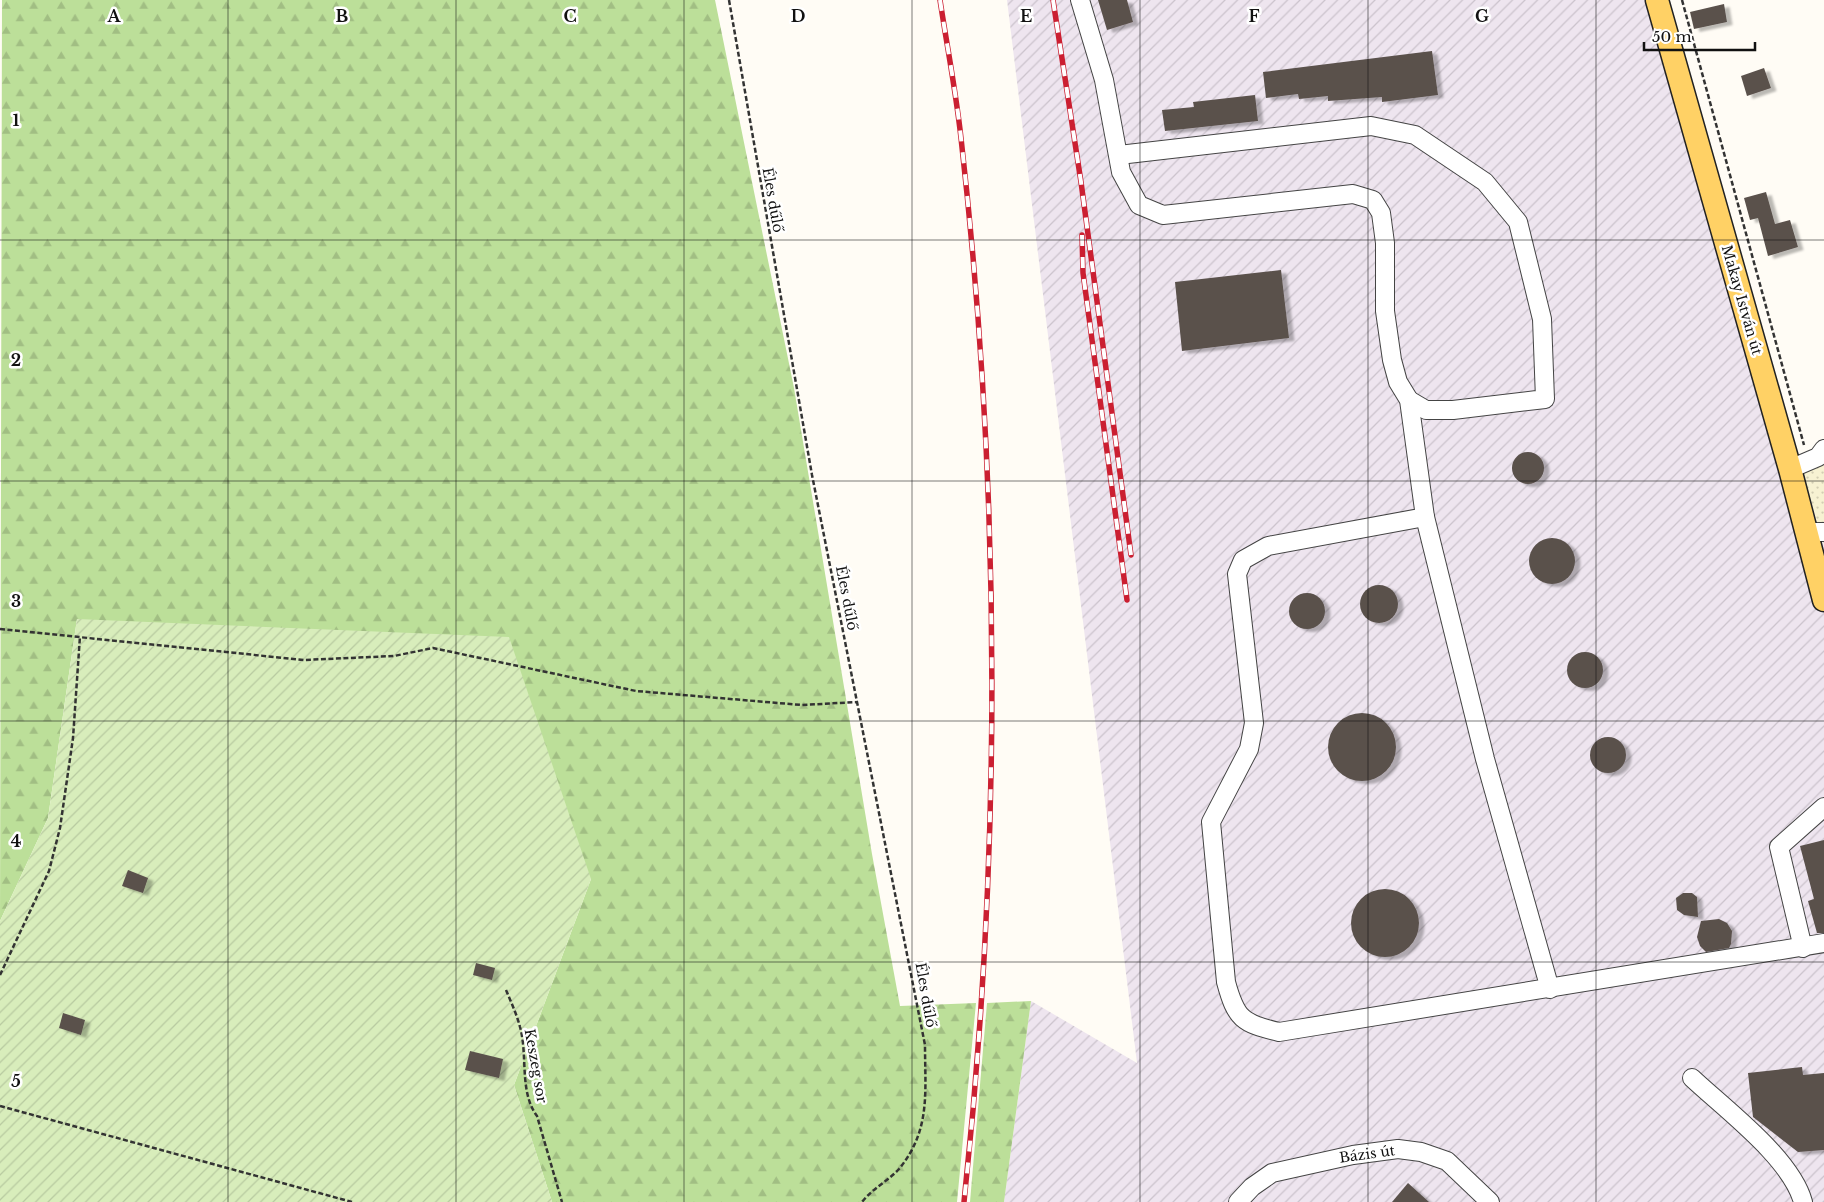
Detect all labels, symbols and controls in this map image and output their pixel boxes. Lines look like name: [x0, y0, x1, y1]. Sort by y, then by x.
text: A: [107, 6, 122, 26]
text: B: [336, 6, 349, 26]
text: C: [563, 6, 577, 26]
text: D: [791, 6, 805, 26]
text: E: [1020, 6, 1032, 26]
text: F: [1248, 6, 1260, 26]
text: G: [1475, 6, 1489, 26]
scale bar: [1644, 20, 1755, 52]
text: 50 m: [1652, 27, 1692, 46]
text: 1: [13, 110, 20, 130]
street label: Éles dűlő: [758, 166, 788, 234]
street label: Makay István út: [1718, 243, 1766, 358]
text: 2: [11, 350, 21, 370]
street label: Éles dűlő: [832, 564, 862, 632]
text: 3: [11, 591, 21, 611]
text: 4: [11, 831, 21, 851]
street label: Éles dűlő: [911, 961, 941, 1029]
street label: Keszeg sor: [521, 1027, 551, 1105]
text: 5: [11, 1071, 21, 1091]
street label: Bázis út: [1338, 1141, 1397, 1167]

